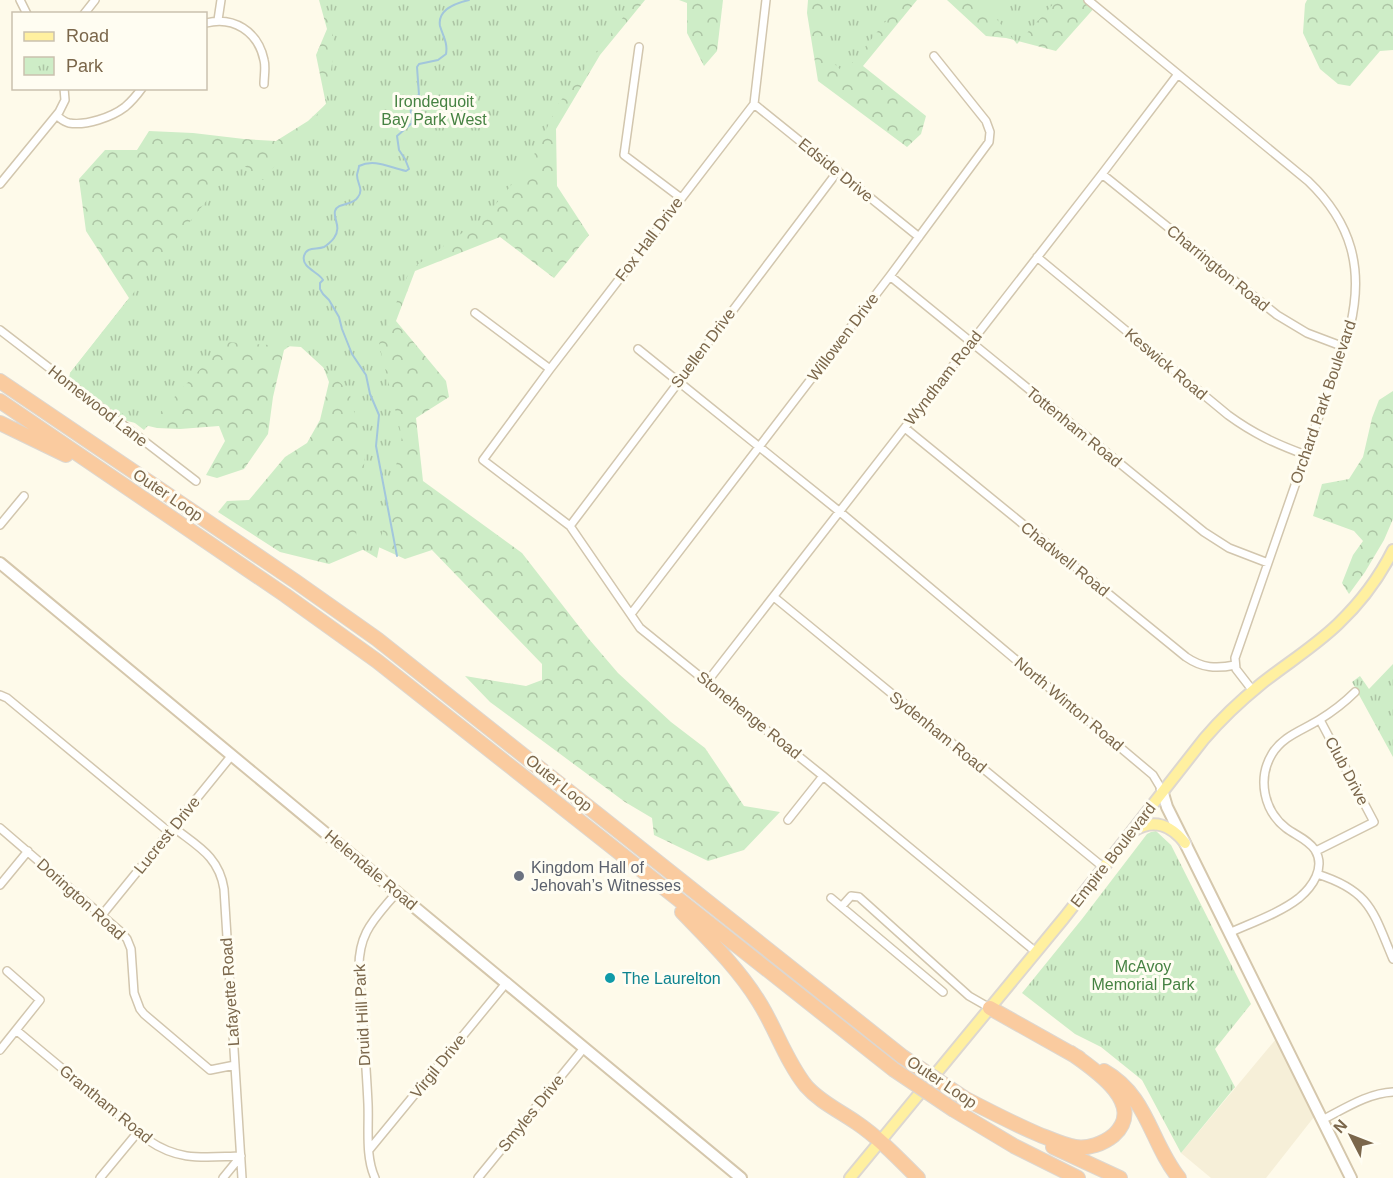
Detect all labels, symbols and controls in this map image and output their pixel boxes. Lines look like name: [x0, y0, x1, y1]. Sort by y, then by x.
legend: [12, 12, 207, 90]
text: Road: [66, 26, 109, 46]
text: Park: [66, 56, 104, 76]
park label: Irondequoit Bay Park West: [381, 93, 487, 128]
street label: Edside Drive: [795, 135, 877, 205]
street label: Fox Hall Drive: [612, 194, 686, 284]
street label: Charrington Road: [1164, 222, 1272, 314]
street label: Willowen Drive: [804, 290, 882, 384]
street label: Suellen Drive: [668, 305, 738, 391]
street label: Orchard Park Boulevard: [1287, 318, 1359, 486]
street label: Keswick Road: [1122, 325, 1210, 403]
street label: Wyndham Road: [901, 328, 985, 428]
street label: Homewood Lane: [45, 362, 151, 450]
street label: Tottenham Road: [1023, 383, 1125, 471]
street label: Outer Loop: [130, 466, 206, 524]
street label: Chadwell Road: [1017, 518, 1113, 600]
street label: North Winton Road: [1011, 654, 1127, 754]
street label: Stonehenge Road: [694, 668, 804, 762]
street label: Sydenham Road: [886, 688, 990, 776]
street label: Club Drive: [1322, 734, 1372, 808]
street label: Outer Loop: [523, 751, 596, 815]
street label: Lucrest Drive: [131, 793, 203, 877]
street label: Empire Boulevard: [1067, 800, 1159, 910]
street label: Helendale Road: [322, 827, 420, 913]
street label: Dorington Road: [34, 855, 128, 943]
place label: Kingdom Hall of Jehovah’s Witnesses: [531, 859, 681, 894]
marker: Kingdom Hall of Jehovah’s Witnesses: [512, 869, 526, 883]
street label: Lafayette Road: [218, 937, 242, 1047]
park label: McAvoy Memorial Park: [1091, 958, 1196, 993]
street label: Druid Hill Park: [351, 963, 373, 1066]
place label: The Laurelton: [622, 970, 721, 987]
marker: The Laurelton: [603, 971, 617, 985]
street label: Virgil Drive: [407, 1031, 469, 1101]
street label: Outer Loop: [904, 1053, 980, 1111]
street label: Grantham Road: [56, 1062, 156, 1146]
street label: Smyles Drive: [495, 1071, 567, 1155]
north arrow: [1321, 1106, 1381, 1166]
text: N: [1330, 1116, 1350, 1136]

